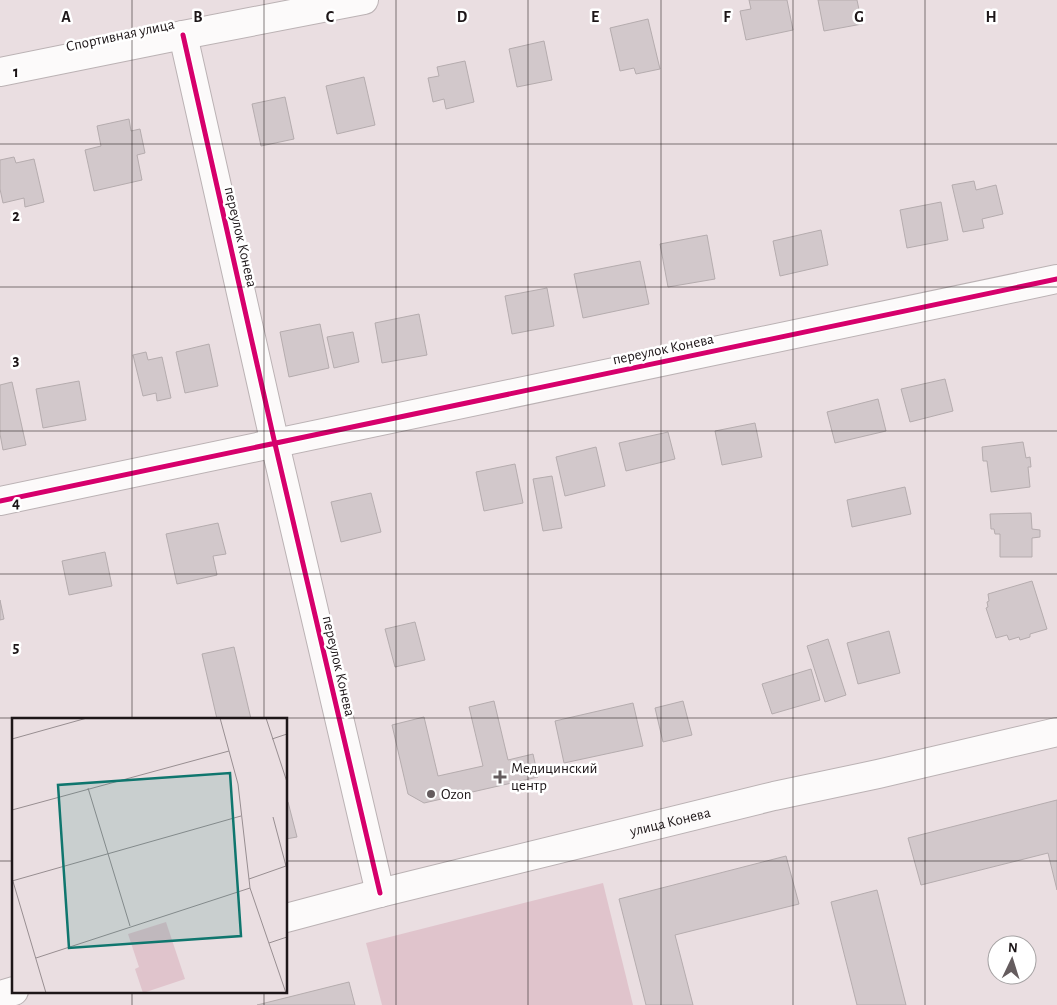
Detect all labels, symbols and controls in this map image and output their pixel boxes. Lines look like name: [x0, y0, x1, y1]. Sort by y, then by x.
text: A: [61, 9, 71, 25]
text: B: [193, 9, 203, 25]
text: C: [326, 9, 335, 25]
text: D: [457, 9, 468, 25]
text: E: [591, 9, 599, 25]
text: F: [723, 9, 731, 25]
text: G: [854, 9, 864, 25]
text: H: [985, 9, 997, 25]
street label: Спортивная улица: [64, 17, 176, 54]
text: 1: [13, 64, 19, 80]
street label: переулок Конева: [222, 185, 259, 289]
text: 2: [12, 208, 20, 224]
street label: переулок Конева: [611, 331, 715, 368]
text: 3: [13, 352, 20, 368]
text: 4: [12, 495, 20, 511]
street label: переулок Конева: [320, 614, 357, 718]
text: 5: [13, 639, 20, 655]
inset map: [12, 718, 288, 992]
place label: Медицинский центр: [511, 761, 597, 793]
marker: Медицинский центр: [493, 770, 507, 784]
place label: Ozon: [441, 787, 471, 802]
marker: Ozon: [425, 788, 437, 800]
street label: улица Конева: [627, 805, 712, 839]
north arrow: [987, 935, 1037, 985]
text: N: [1007, 941, 1018, 955]

